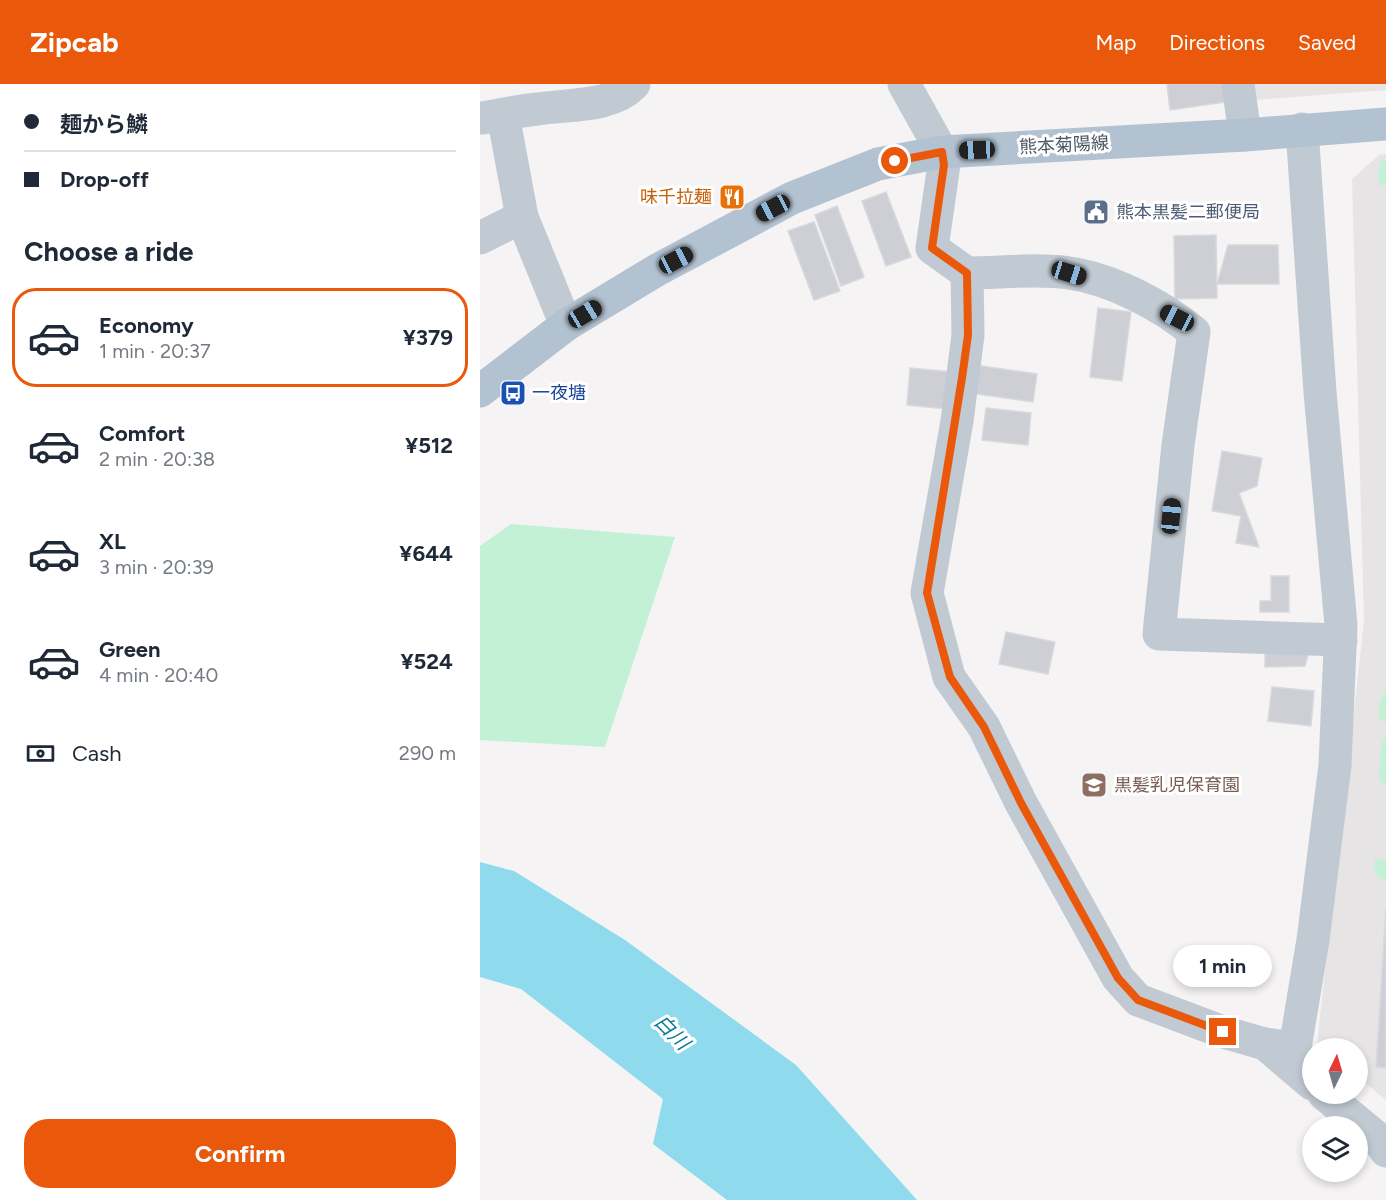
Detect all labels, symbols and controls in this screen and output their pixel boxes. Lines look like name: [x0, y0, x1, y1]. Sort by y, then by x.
text: Zipcab: [30, 25, 119, 59]
text: Map: [1095, 30, 1136, 55]
text: Directions: [1169, 30, 1265, 55]
text: Saved: [1298, 30, 1356, 55]
text: 麺から鱗: [60, 111, 148, 138]
street label: 熊本菊陽線: [1018, 132, 1110, 158]
car: [959, 140, 995, 160]
route start: [881, 147, 908, 174]
text: Drop-off: [60, 166, 149, 193]
restaurant icon: 味千拉麺: [717, 182, 747, 212]
place label: 味千拉麺: [640, 186, 712, 208]
car: [753, 192, 793, 224]
public building icon: 熊本黒髪二郵便局: [1081, 197, 1111, 227]
place label: 熊本黒髪二郵便局: [1116, 201, 1260, 223]
text: Choose a ride: [24, 235, 193, 268]
car: [656, 244, 696, 276]
car: [1049, 259, 1089, 287]
car: [565, 297, 605, 331]
car: [1157, 302, 1197, 334]
icon: car: [27, 311, 81, 365]
text: Economy: [99, 312, 194, 339]
text: ¥379: [403, 324, 453, 351]
text: 1 min · 20:37: [99, 339, 211, 363]
bus stop icon: 一夜塘: [498, 378, 528, 408]
place label: 一夜塘: [532, 382, 586, 404]
icon: car: [27, 419, 81, 473]
text: Comfort: [99, 420, 185, 447]
text: ¥512: [405, 432, 453, 459]
text: 2 min · 20:38: [99, 447, 215, 471]
car: [1160, 497, 1182, 535]
icon: car: [27, 527, 81, 581]
text: XL: [99, 528, 126, 555]
text: ¥644: [399, 540, 453, 567]
text: 3 min · 20:39: [99, 555, 214, 579]
icon: car: [27, 635, 81, 689]
text: Green: [99, 636, 161, 663]
text: ¥524: [400, 648, 453, 675]
text: 4 min · 20:40: [99, 663, 218, 687]
icon: cash: [24, 737, 57, 770]
text: Cash: [72, 740, 122, 767]
text: 290 m: [399, 741, 456, 765]
school or university icon: 黒髪乳児保育園: [1079, 770, 1109, 800]
place label: 黒髪乳児保育園: [1114, 774, 1240, 796]
callout: 1 min: [1174, 945, 1272, 987]
text: 1 min: [1199, 954, 1246, 978]
water label: 白川: [649, 1009, 696, 1056]
route end: [1209, 1018, 1236, 1045]
north arrow: [1302, 1038, 1368, 1104]
map controls: [1302, 1038, 1368, 1182]
button: layers: [1302, 1116, 1368, 1182]
button: Confirm: [24, 1119, 456, 1188]

